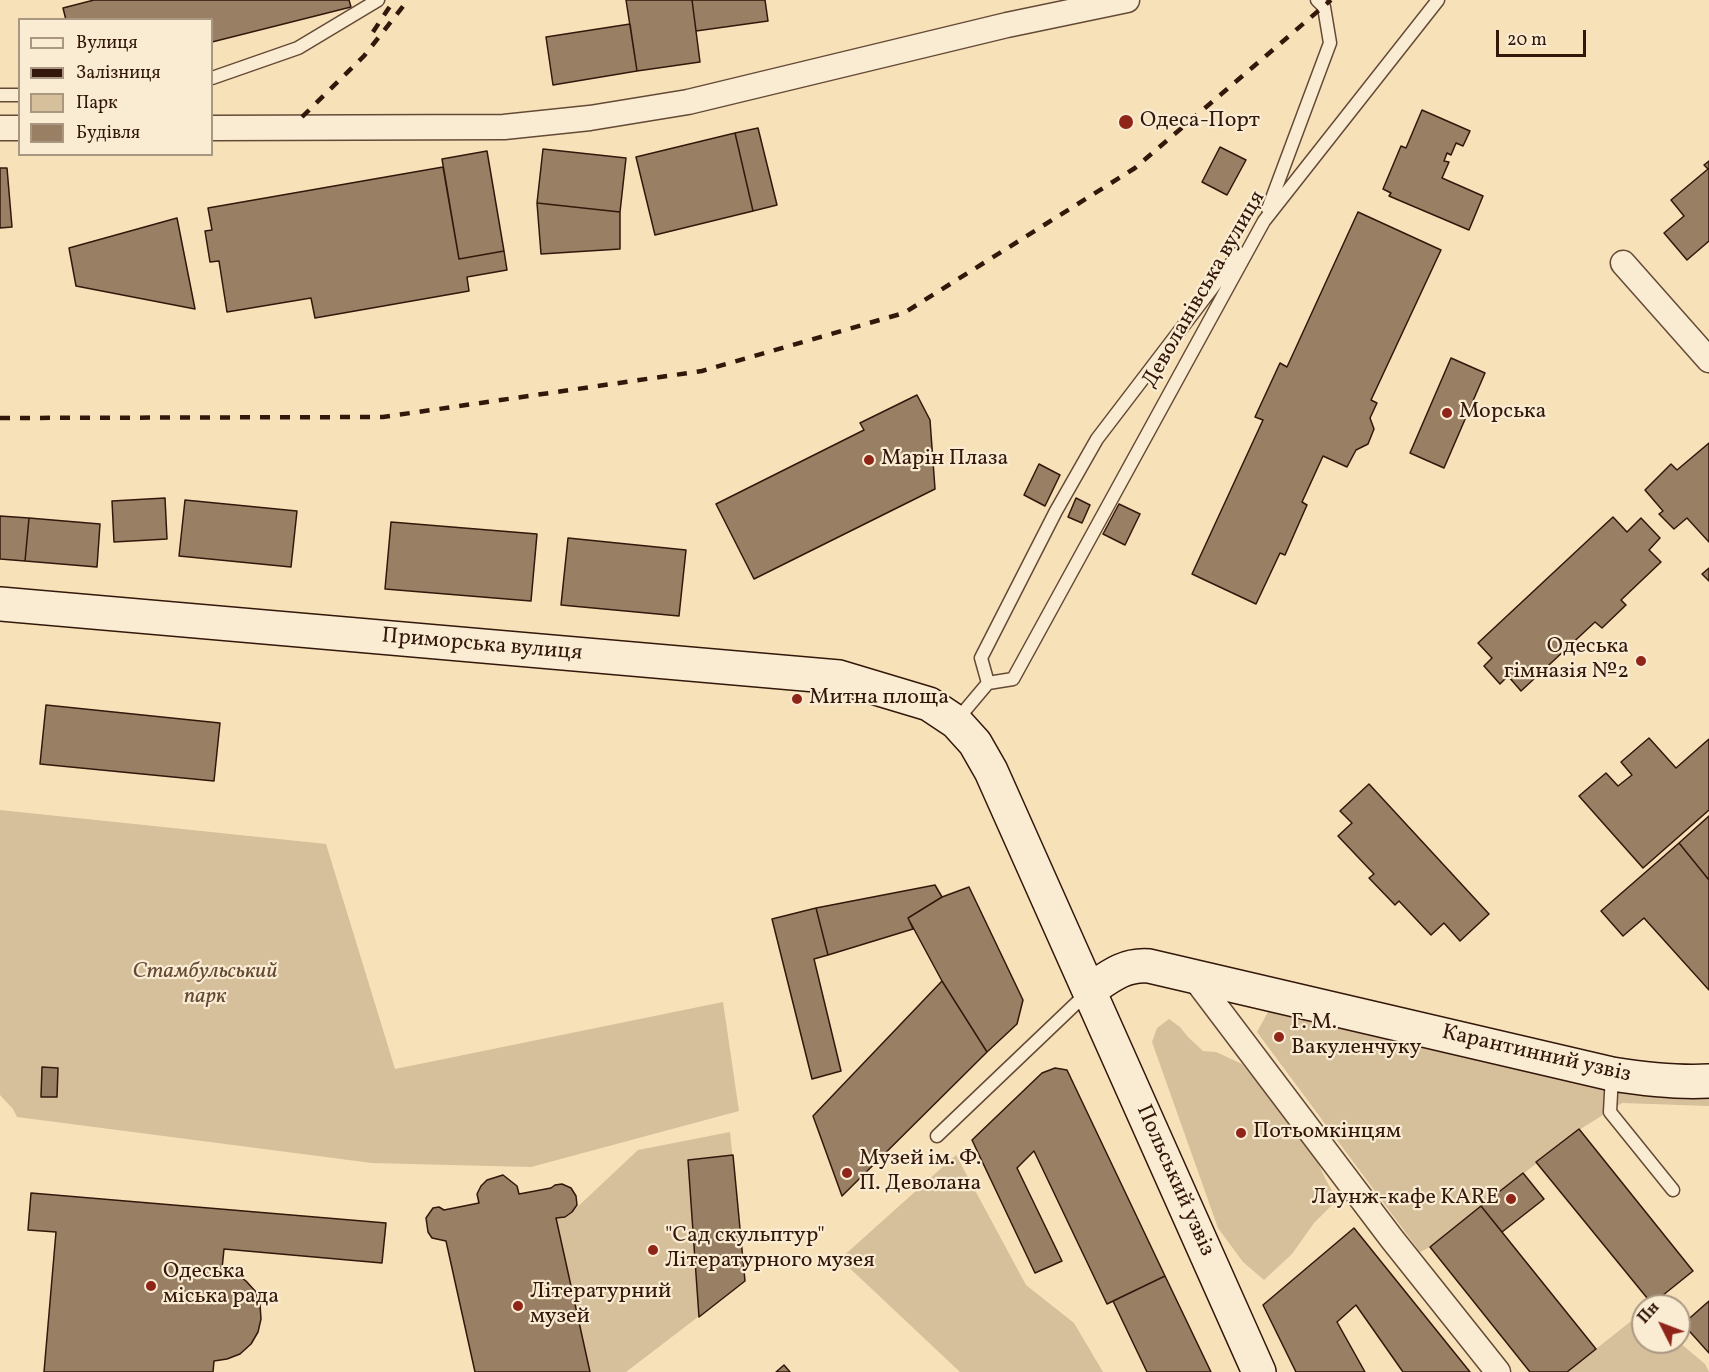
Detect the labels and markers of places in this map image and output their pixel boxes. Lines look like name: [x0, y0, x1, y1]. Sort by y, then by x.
place label: Одеса-Порт: [1140, 109, 1260, 135]
marker: Одеса-Порт: [1117, 113, 1135, 131]
place label: Морська: [1459, 400, 1547, 426]
marker: Морська: [1440, 406, 1454, 420]
place label: Марін Плаза: [881, 447, 1009, 473]
marker: Марін Плаза: [862, 453, 876, 467]
place label: Одеська гімназія №2: [1504, 635, 1629, 686]
marker: Одеська гімназія №2: [1634, 654, 1648, 668]
place label: Митна площа: [809, 686, 949, 712]
marker: Митна площа: [790, 692, 804, 706]
place label: Г. М. Вакуленчуку: [1291, 1011, 1421, 1062]
marker: Г. М. Вакуленчуку: [1272, 1030, 1286, 1044]
place label: Потьомкінцям: [1253, 1120, 1401, 1146]
marker: Потьомкінцям: [1234, 1126, 1248, 1140]
place label: Музей ім. Ф. П. Деволана: [859, 1147, 981, 1198]
marker: Музей ім. Ф. П. Деволана: [840, 1166, 854, 1180]
place label: Лаунж-кафе KARE: [1312, 1186, 1499, 1212]
marker: Лаунж-кафе KARE: [1504, 1192, 1518, 1206]
place label: "Сад скульптур" Літературного музея: [665, 1224, 875, 1276]
marker: "Сад скульптур" Літературного музея: [646, 1243, 660, 1257]
place label: Одеська міська рада: [163, 1260, 279, 1312]
marker: Одеська міська рада: [144, 1279, 158, 1293]
place label: Літературний музей: [530, 1280, 671, 1332]
marker: Літературний музей: [511, 1299, 525, 1313]

